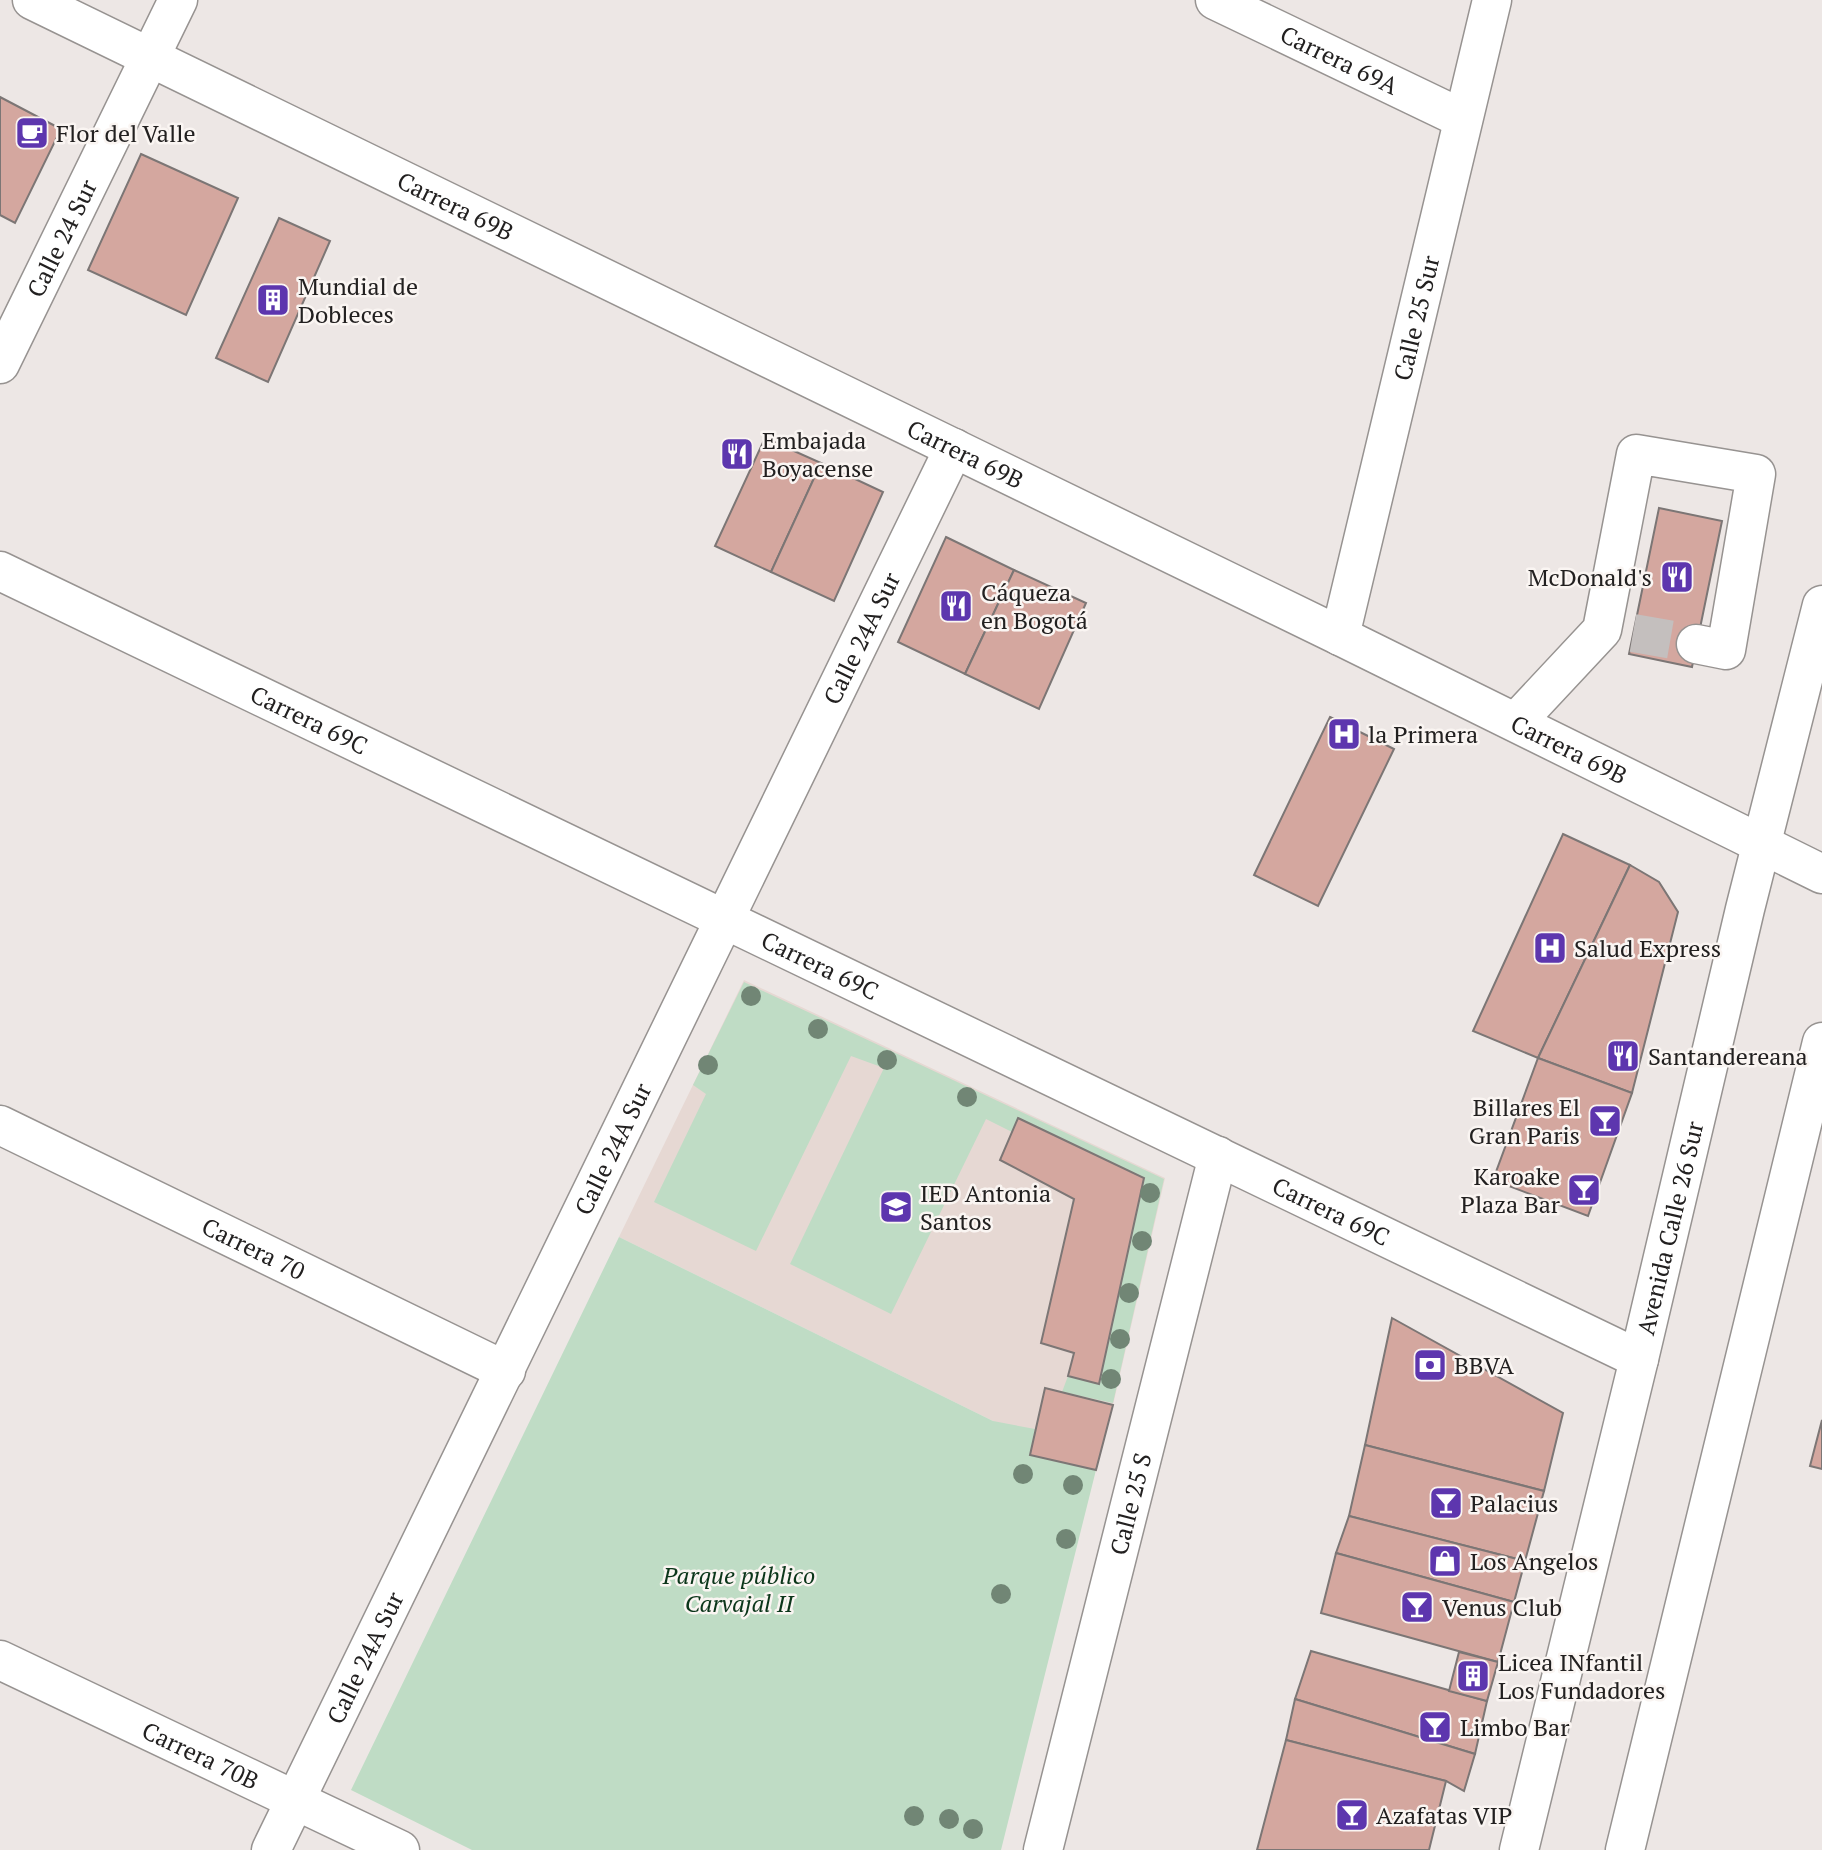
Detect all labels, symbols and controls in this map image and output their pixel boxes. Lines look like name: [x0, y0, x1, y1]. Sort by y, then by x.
street label: Carrera 69A: [1275, 18, 1404, 102]
cafe icon: Flor del Valle: [13, 114, 51, 152]
place label: Flor del Valle: [56, 117, 195, 149]
street label: Carrera 69B: [392, 164, 519, 248]
street label: Calle 24 Sur: [19, 173, 104, 302]
street label: Calle 25 Sur: [1386, 252, 1447, 384]
place label: Mundial de Dobleces: [298, 270, 418, 330]
building icon: Mundial de Dobleces: [254, 281, 292, 319]
street label: Carrera 69B: [902, 412, 1029, 496]
place label: Embajada Boyacense: [762, 424, 873, 484]
restaurant icon: Embajada Boyacense: [718, 435, 756, 473]
restaurant icon: McDonald's: [1658, 558, 1696, 596]
place label: McDonald's: [1528, 561, 1652, 593]
street label: Calle 24A Sur: [816, 566, 907, 710]
place label: Cáqueza en Bogotá: [981, 576, 1088, 636]
restaurant icon: Cáqueza en Bogotá: [937, 587, 975, 625]
street label: Carrera 69C: [245, 678, 373, 761]
street label: Carrera 69B: [1506, 707, 1633, 791]
hospital icon: la Primera: [1325, 715, 1363, 753]
place label: la Primera: [1368, 718, 1478, 750]
street label: Carrera 69C: [756, 924, 884, 1007]
hospital icon: Salud Express: [1531, 929, 1569, 967]
place label: Salud Express: [1574, 932, 1721, 964]
restaurant icon: Santandereana: [1604, 1037, 1642, 1075]
place label: Santandereana: [1648, 1040, 1808, 1072]
street label: Calle 24A Sur: [567, 1077, 659, 1220]
place label: Billares El Gran Paris: [1469, 1091, 1580, 1151]
bar icon: Billares El Gran Paris: [1586, 1102, 1624, 1140]
street label: Avenida Calle 26 Sur: [1629, 1117, 1711, 1338]
place label: Karoake Plaza Bar: [1461, 1160, 1561, 1220]
street label: Carrera 69C: [1267, 1169, 1395, 1253]
bar icon: Karoake Plaza Bar: [1565, 1171, 1603, 1209]
place label: IED Antonia Santos: [920, 1177, 1051, 1237]
school or university icon: IED Antonia Santos: [877, 1188, 915, 1226]
street label: Carrera 70: [197, 1210, 310, 1287]
bank icon: BBVA: [1411, 1346, 1449, 1384]
place label: BBVA: [1454, 1349, 1514, 1381]
street label: Calle 25 S: [1102, 1449, 1159, 1558]
bar icon: Palacius: [1427, 1484, 1465, 1522]
place label: Palacius: [1470, 1487, 1558, 1519]
shop icon: Los Angelos: [1426, 1542, 1464, 1580]
place label: Los Angelos: [1470, 1545, 1598, 1577]
park label: Parque público Carvajal II: [662, 1559, 815, 1619]
street label: Calle 24A Sur: [319, 1586, 411, 1729]
bar icon: Venus Club: [1398, 1588, 1436, 1626]
place label: Venus Club: [1442, 1591, 1562, 1623]
place label: Licea INfantil Los Fundadores: [1498, 1646, 1665, 1706]
building icon: Licea INfantil Los Fundadores: [1454, 1657, 1492, 1695]
bar icon: Limbo Bar: [1416, 1708, 1454, 1746]
place label: Limbo Bar: [1460, 1711, 1570, 1743]
street label: Carrera 70B: [137, 1714, 264, 1797]
bar icon: Azafatas VIP: [1333, 1796, 1371, 1834]
place label: Azafatas VIP: [1376, 1799, 1512, 1831]

